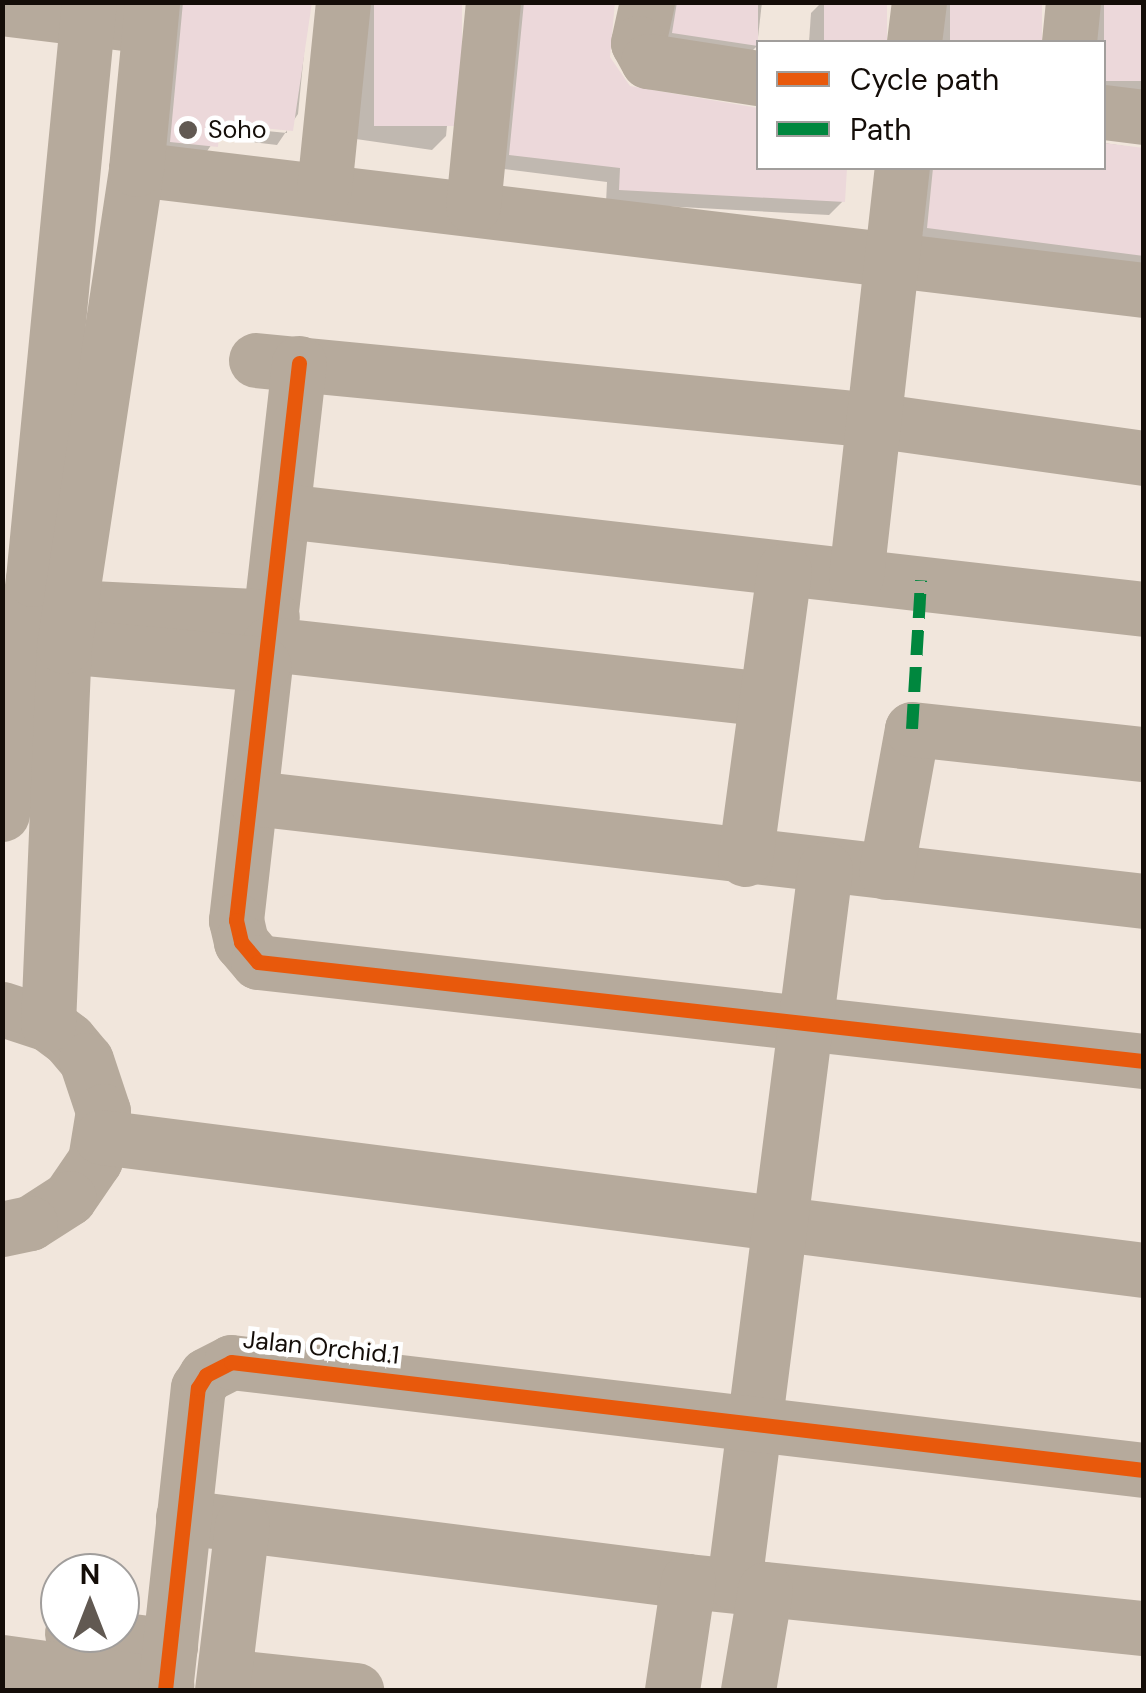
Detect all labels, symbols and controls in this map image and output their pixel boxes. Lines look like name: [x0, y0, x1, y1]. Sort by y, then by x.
legend: [756, 40, 1106, 170]
text: Cycle path: [850, 60, 999, 99]
text: Path: [850, 110, 912, 149]
place label: Soho: [208, 115, 267, 145]
marker: Soho: [177, 119, 199, 141]
street label: Jalan Orchid.1: [241, 1325, 401, 1371]
north arrow: [40, 1553, 140, 1653]
text: N: [80, 1556, 100, 1593]

